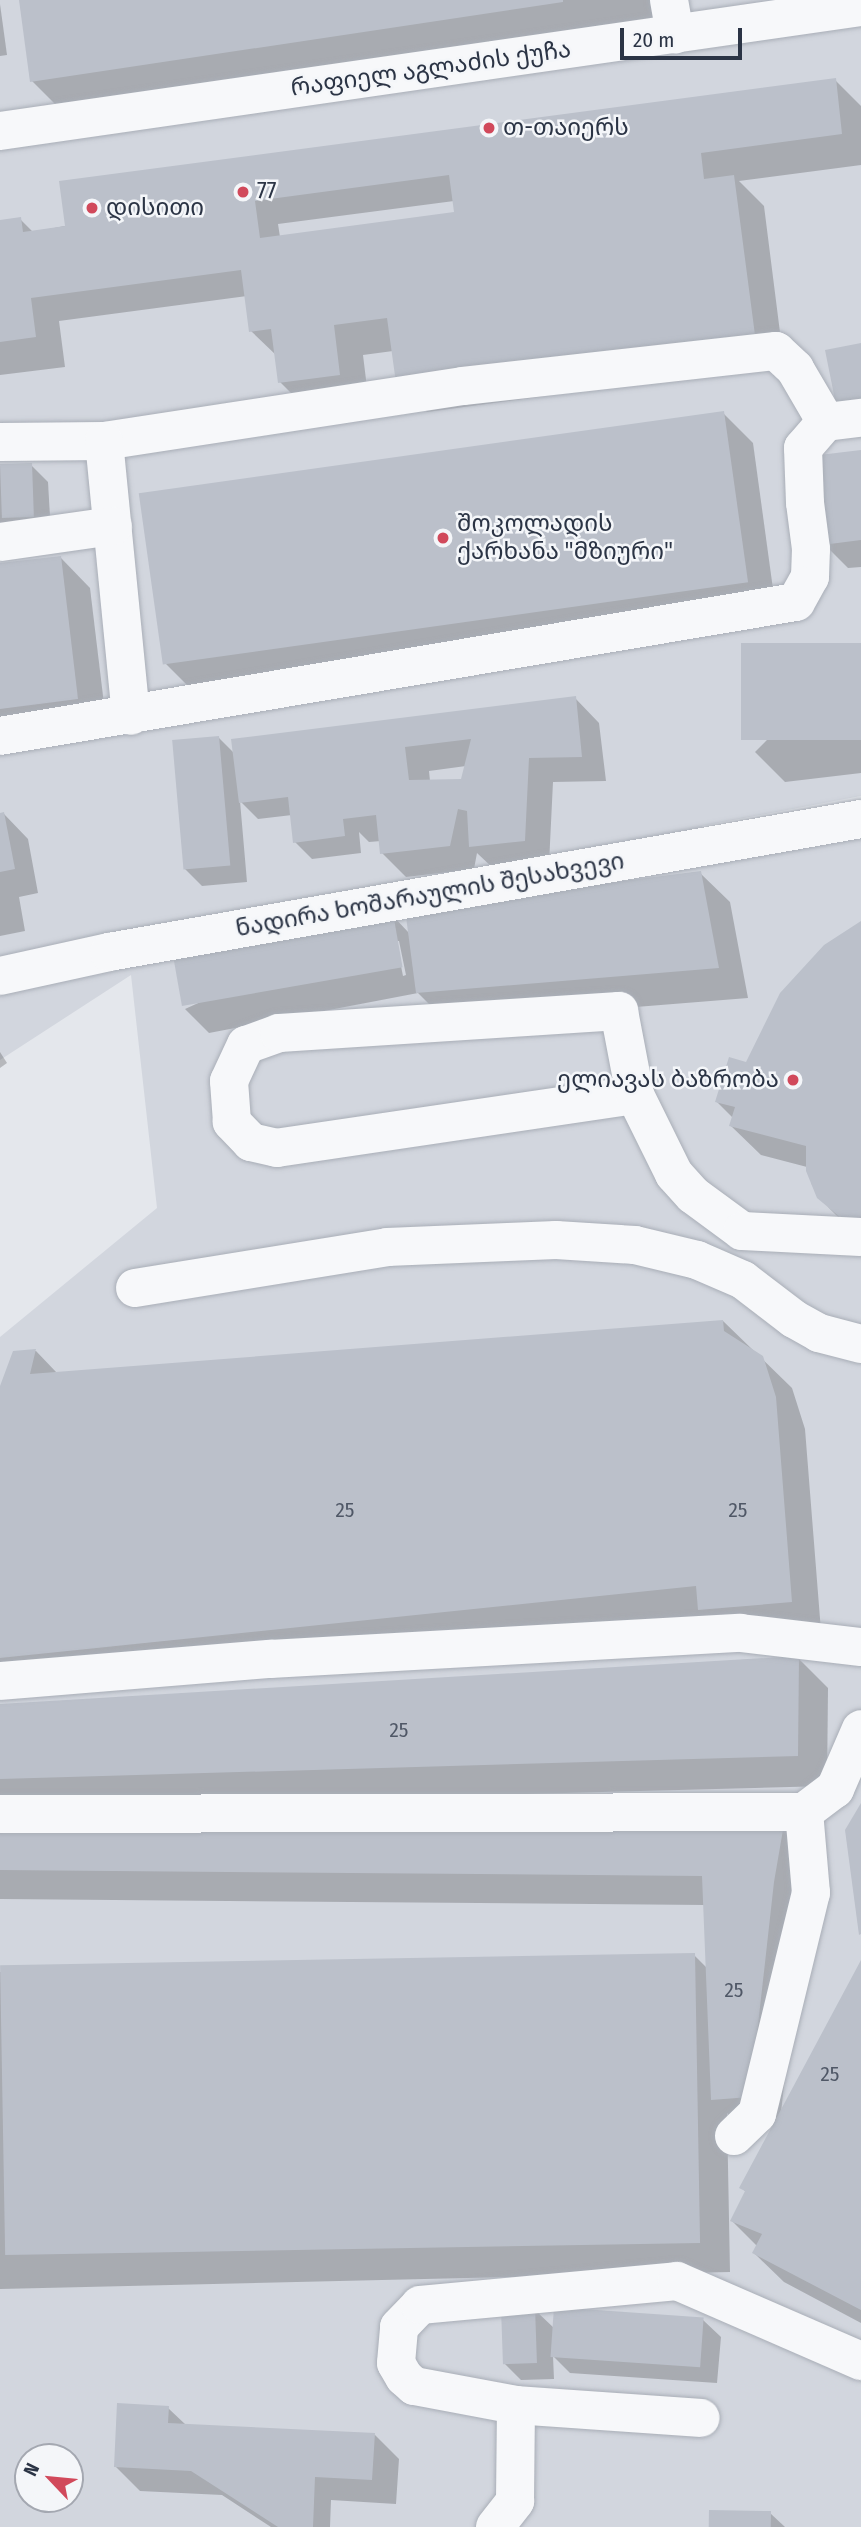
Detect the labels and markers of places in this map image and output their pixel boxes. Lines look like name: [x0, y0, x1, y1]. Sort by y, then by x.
place label: თ-თაიერს: [503, 114, 629, 142]
marker: თ-თაიერს: [481, 120, 497, 136]
place label: 77: [257, 178, 277, 206]
marker: 77: [235, 184, 251, 200]
place label: დისითი: [106, 194, 204, 222]
marker: დისითი: [84, 200, 100, 216]
place label: შოკოლადის ქარხანა "მზიური": [457, 510, 673, 566]
marker: შოკოლადის ქარხანა "მზიური": [435, 530, 451, 546]
place label: ელიავას ბაზრობა: [557, 1066, 779, 1094]
marker: ელიავას ბაზრობა: [785, 1072, 801, 1088]

